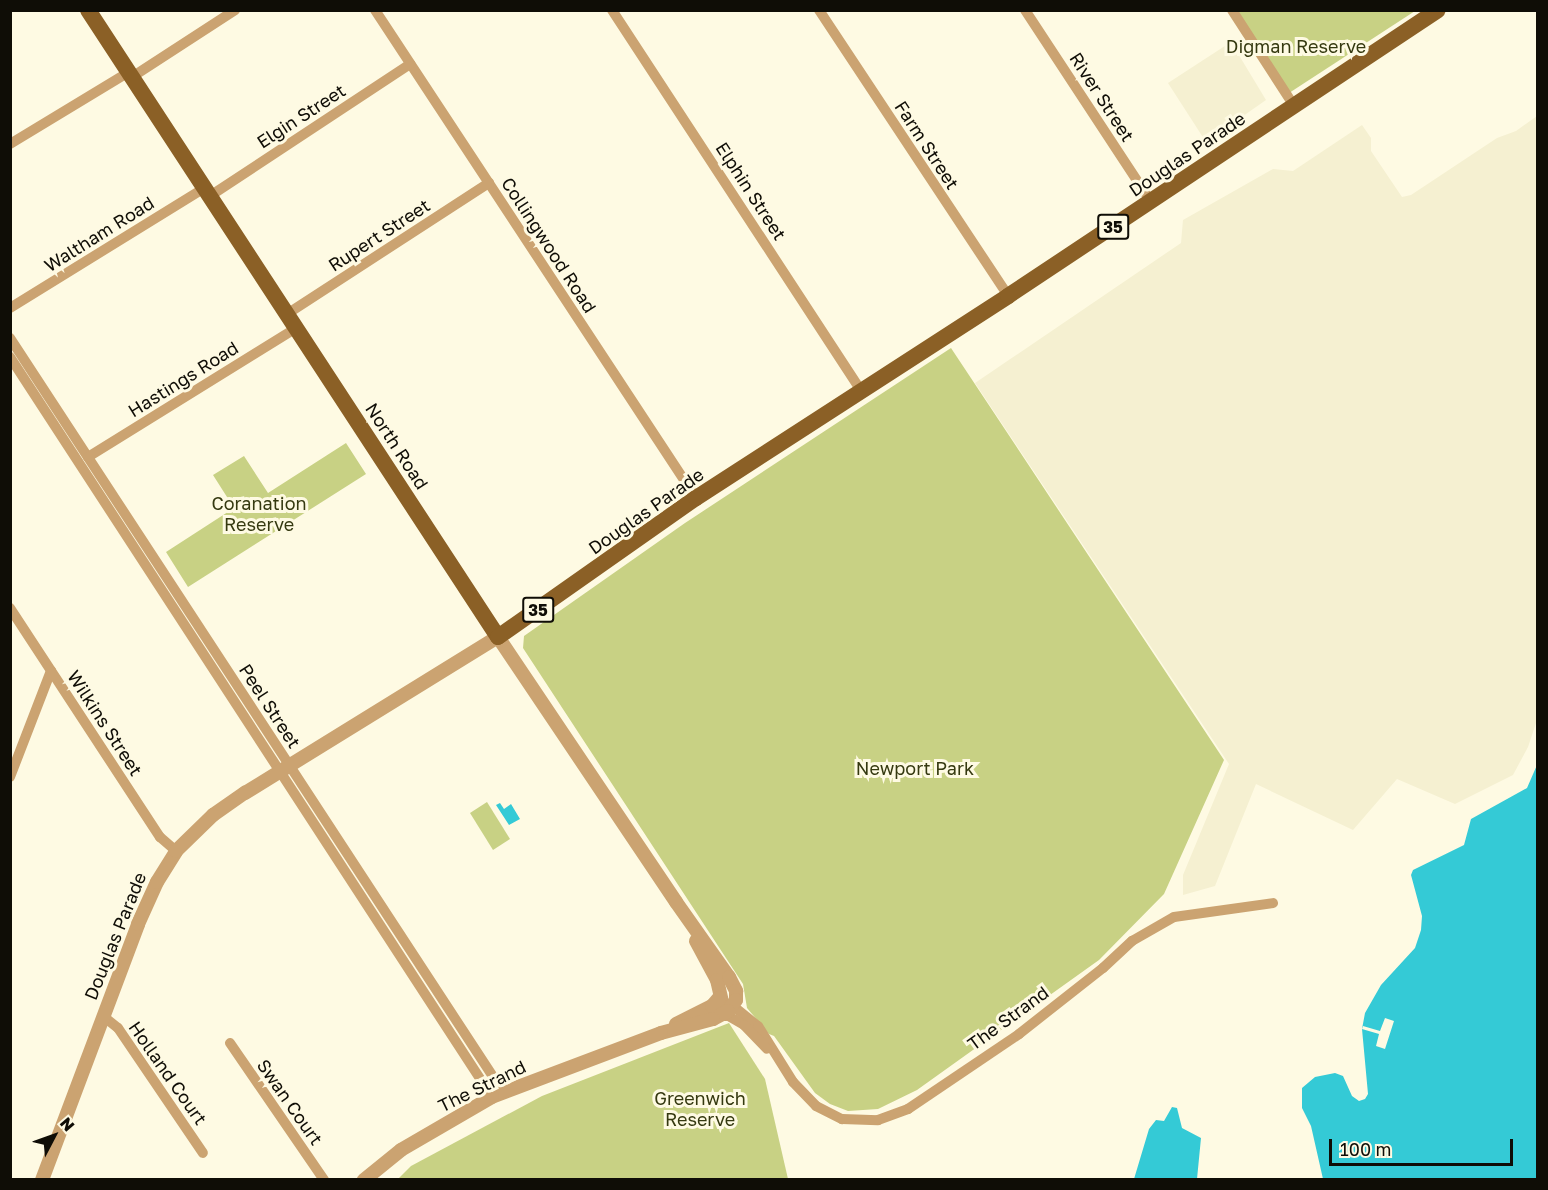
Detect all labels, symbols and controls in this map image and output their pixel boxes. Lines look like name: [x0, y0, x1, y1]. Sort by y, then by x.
park label: Digman Reserve: [1226, 35, 1366, 57]
street label: River Street: [1065, 48, 1139, 146]
street label: Elgin Street: [253, 79, 349, 153]
street label: Farm Street: [890, 97, 964, 193]
street label: Douglas Parade: [1125, 107, 1249, 201]
street label: Elphin Street: [711, 138, 791, 244]
street label: Collingwood Road: [497, 173, 601, 317]
street label: Waltham Road: [40, 192, 158, 276]
street label: Rupert Street: [324, 194, 434, 276]
road number: 35: [1096, 214, 1130, 240]
street label: Hastings Road: [124, 337, 242, 421]
street label: North Road: [361, 399, 433, 493]
street label: Douglas Parade: [584, 463, 708, 559]
park label: Coranation Reserve: [211, 493, 307, 536]
road number: 35: [522, 597, 554, 623]
street label: Peel Street: [235, 660, 305, 752]
street label: Wilkins Street: [63, 666, 147, 780]
park label: Newport Park: [856, 757, 974, 779]
street label: Douglas Parade: [80, 869, 150, 1003]
street label: The Strand: [963, 981, 1053, 1055]
street label: Holland Court: [124, 1017, 212, 1129]
street label: Swan Court: [253, 1055, 327, 1149]
street label: The Strand: [435, 1056, 529, 1116]
park label: Greenwich Reserve: [654, 1088, 746, 1130]
north arrow: [24, 1106, 84, 1166]
text: N: [56, 1113, 79, 1135]
scale bar: [1332, 1127, 1516, 1165]
text: 100 m: [1340, 1138, 1391, 1160]

